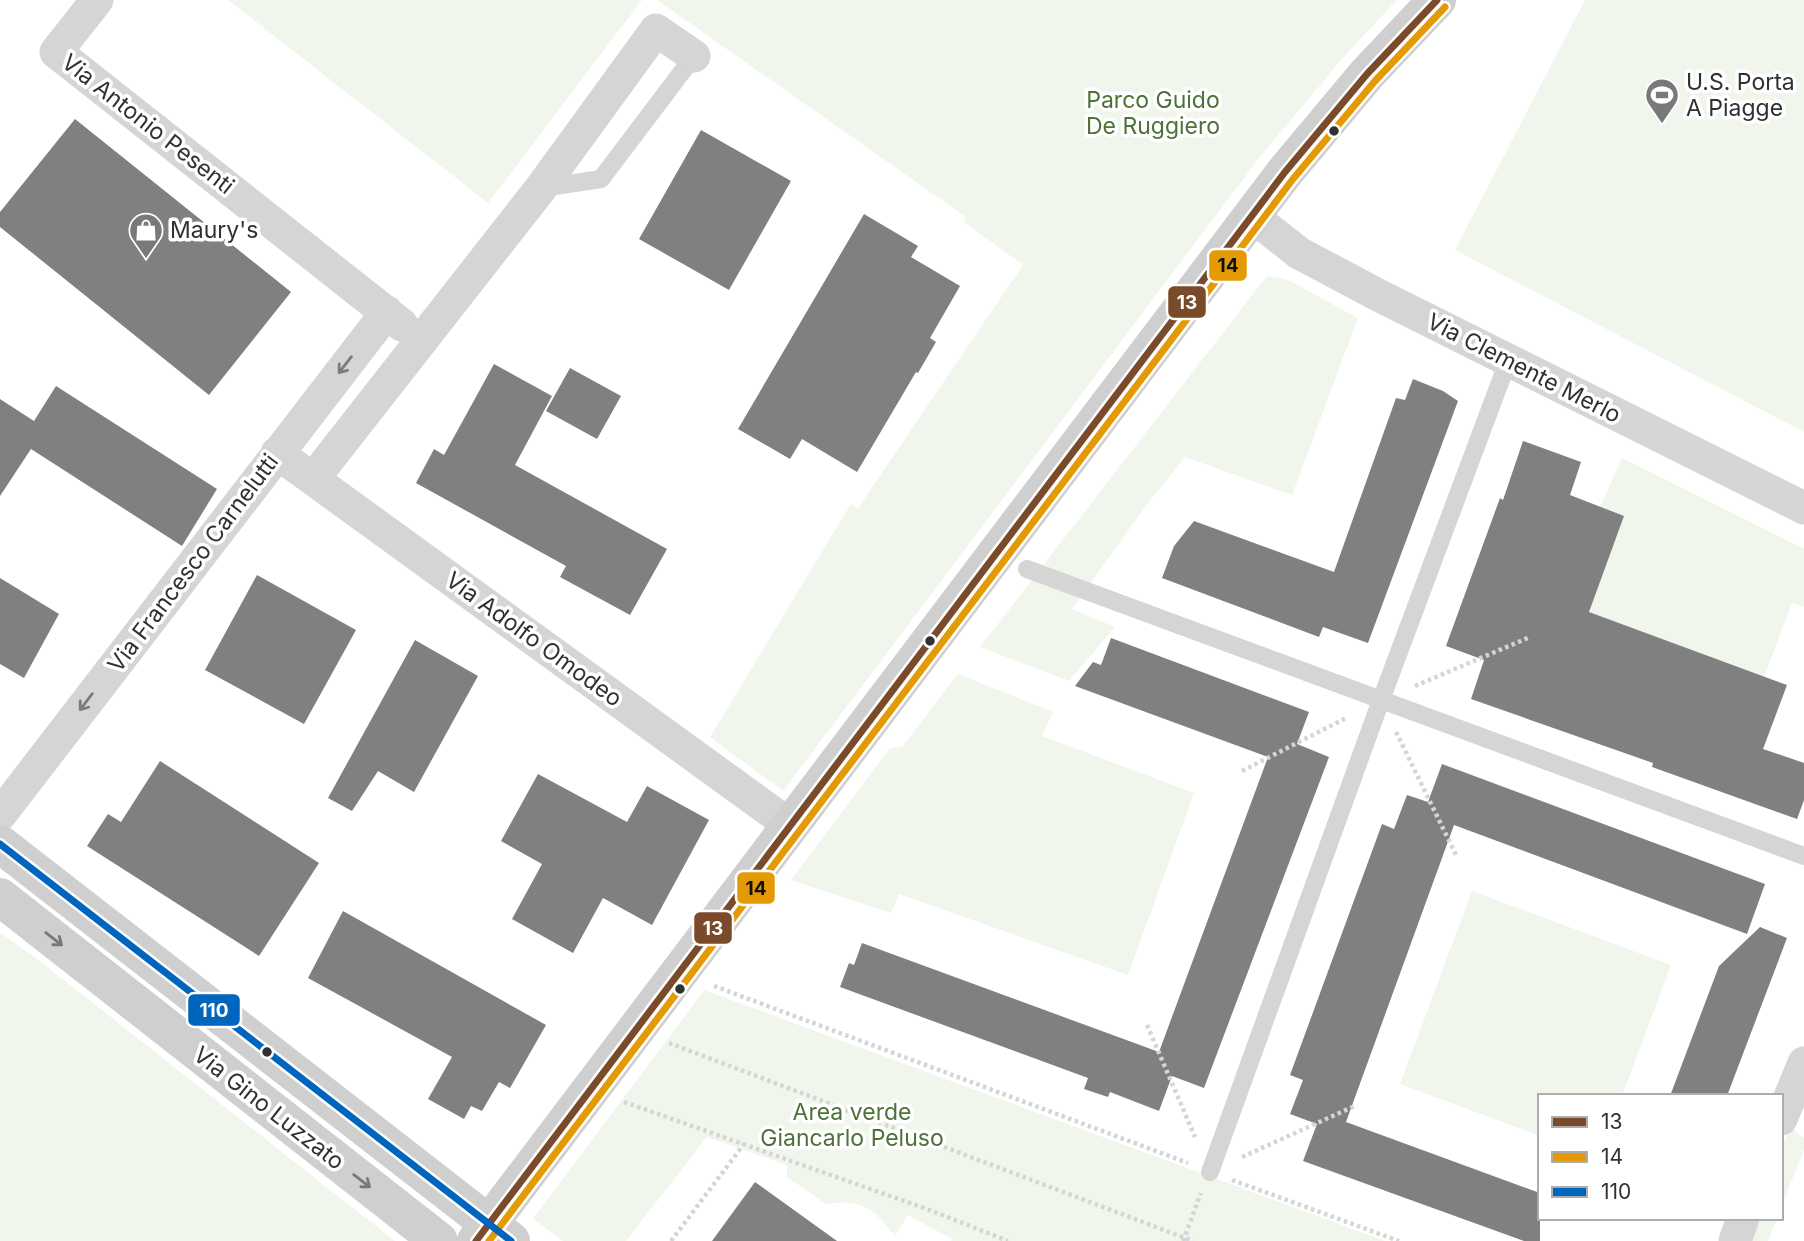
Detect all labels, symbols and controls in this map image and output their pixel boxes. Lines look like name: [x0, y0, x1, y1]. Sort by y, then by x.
street label: Via Antonio Pesenti: [56, 48, 240, 200]
place label: U.S. Porta A Piagge: [1686, 68, 1795, 122]
sports icon: U.S. Porta A Piagge: [1643, 76, 1681, 125]
park label: Parco Guido De Ruggiero: [1086, 86, 1220, 140]
unlabelled marker: [1327, 124, 1341, 138]
shop icon: Maury's: [127, 211, 165, 260]
place label: Maury's: [170, 216, 258, 244]
line badge: 14: [1208, 249, 1248, 282]
text: 14: [1217, 254, 1239, 277]
line badge: 13: [1167, 285, 1207, 319]
text: 13: [1177, 291, 1197, 314]
street label: Via Clemente Merlo: [1423, 307, 1625, 429]
one-way arrow: [337, 356, 352, 374]
street label: Via Francesco Carnelutti: [102, 448, 284, 678]
street label: Via Adolfo Omodeo: [440, 566, 628, 712]
unlabelled marker: [923, 634, 937, 648]
one-way arrow: [79, 692, 94, 711]
line badge: 14: [736, 871, 776, 905]
text: 14: [745, 877, 767, 900]
line badge: 13: [693, 911, 733, 945]
text: 13: [703, 917, 723, 940]
one-way arrow: [44, 931, 62, 946]
unlabelled marker: [673, 982, 687, 996]
line badge: 110: [187, 993, 241, 1027]
text: 110: [199, 999, 229, 1022]
street label: Via Gino Luzzato: [188, 1041, 350, 1175]
unlabelled marker: [260, 1045, 274, 1059]
legend: [1538, 1094, 1783, 1220]
park label: Area verde Giancarlo Peluso: [760, 1098, 944, 1152]
text: 13: [1601, 1109, 1623, 1134]
text: 14: [1601, 1144, 1623, 1169]
one-way arrow: [353, 1173, 371, 1189]
text: 110: [1601, 1179, 1631, 1204]

